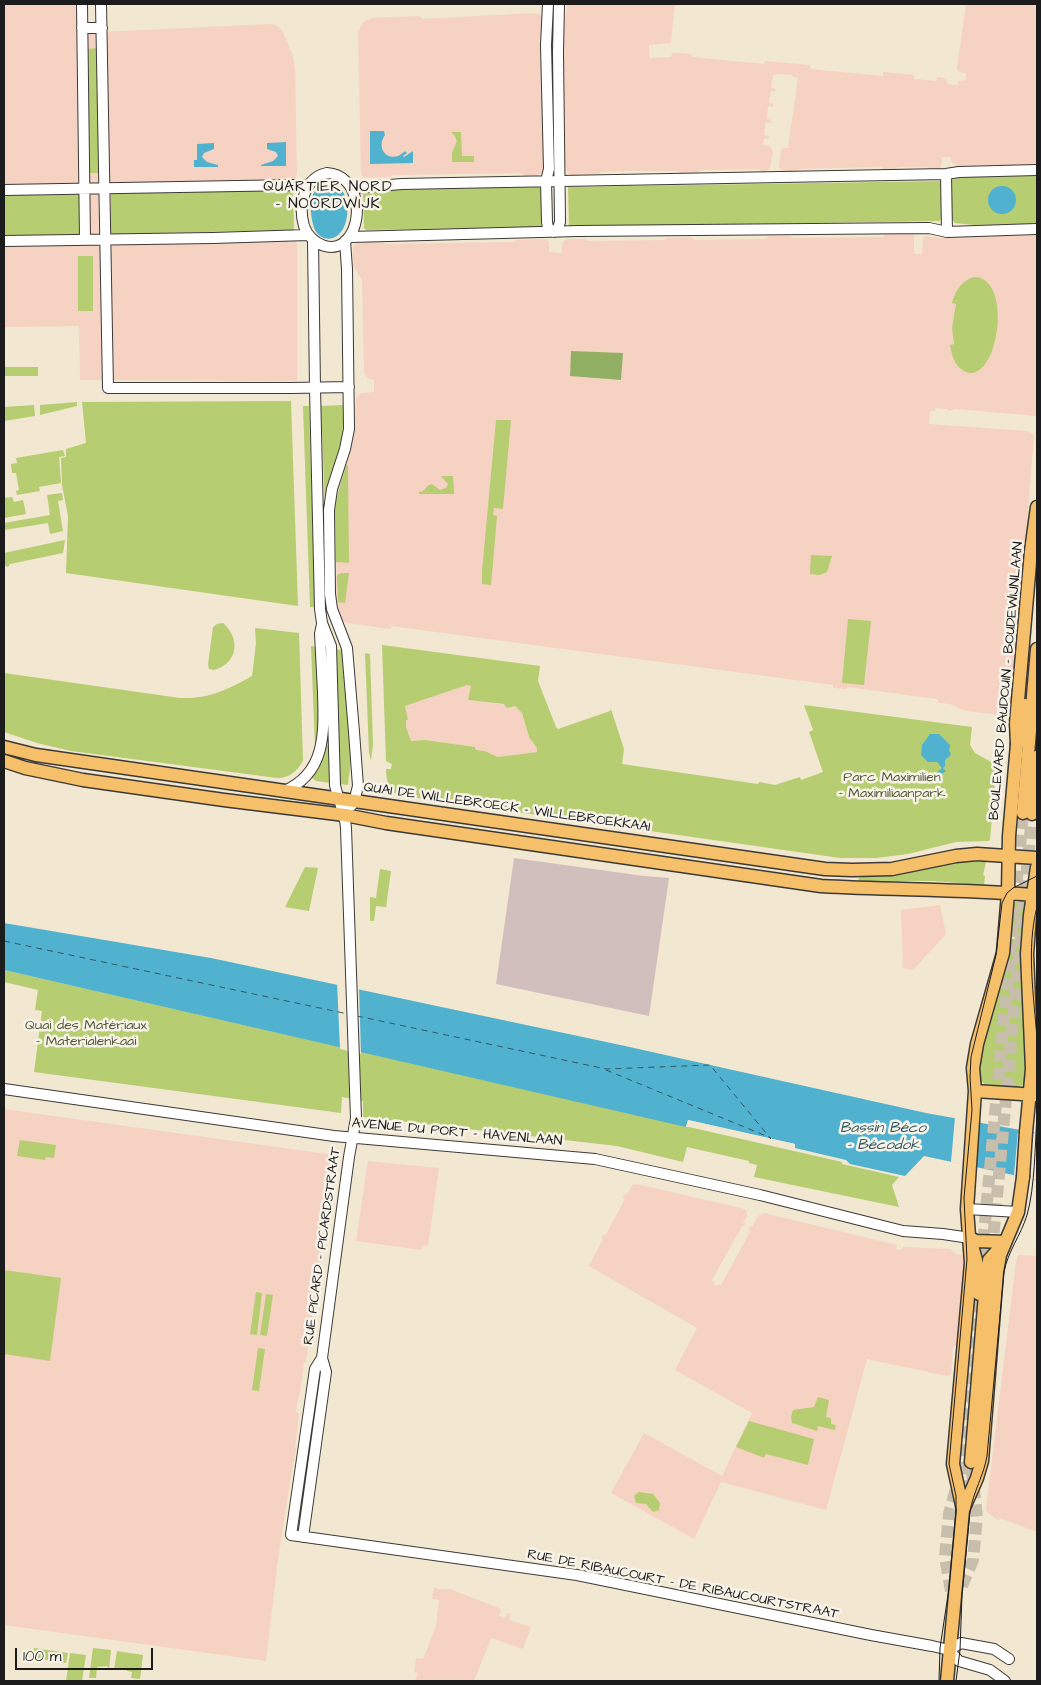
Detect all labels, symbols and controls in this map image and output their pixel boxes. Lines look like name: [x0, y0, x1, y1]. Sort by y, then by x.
district label: QUARTIER NORD - NOORDWIJK: [262, 179, 394, 214]
street label: BOULEVARD BAUDOUIN - BOUDEWIJNLAAN: [986, 541, 1028, 821]
park label: Parc Maximilien - Maximiliaanpark: [838, 770, 946, 802]
street label: QUAI DE WILLEBROECK - WILLEBROEKKAAI: [362, 780, 652, 836]
park label: Quai des Matériaux - Materialenkaai: [25, 1018, 147, 1050]
street label: AVENUE DU PORT - HAVENLAAN: [351, 1115, 563, 1151]
water label: Bassin Béco - Bécodok: [840, 1120, 926, 1155]
street label: RUE PICARD - PICARDSTRAAT: [301, 1146, 345, 1346]
street label: RUE DE RIBAUCOURT - DE RIBAUCOURTSTRAAT: [526, 1547, 840, 1623]
scale bar: [18, 1638, 155, 1670]
text: 100 m: [23, 1646, 62, 1667]

